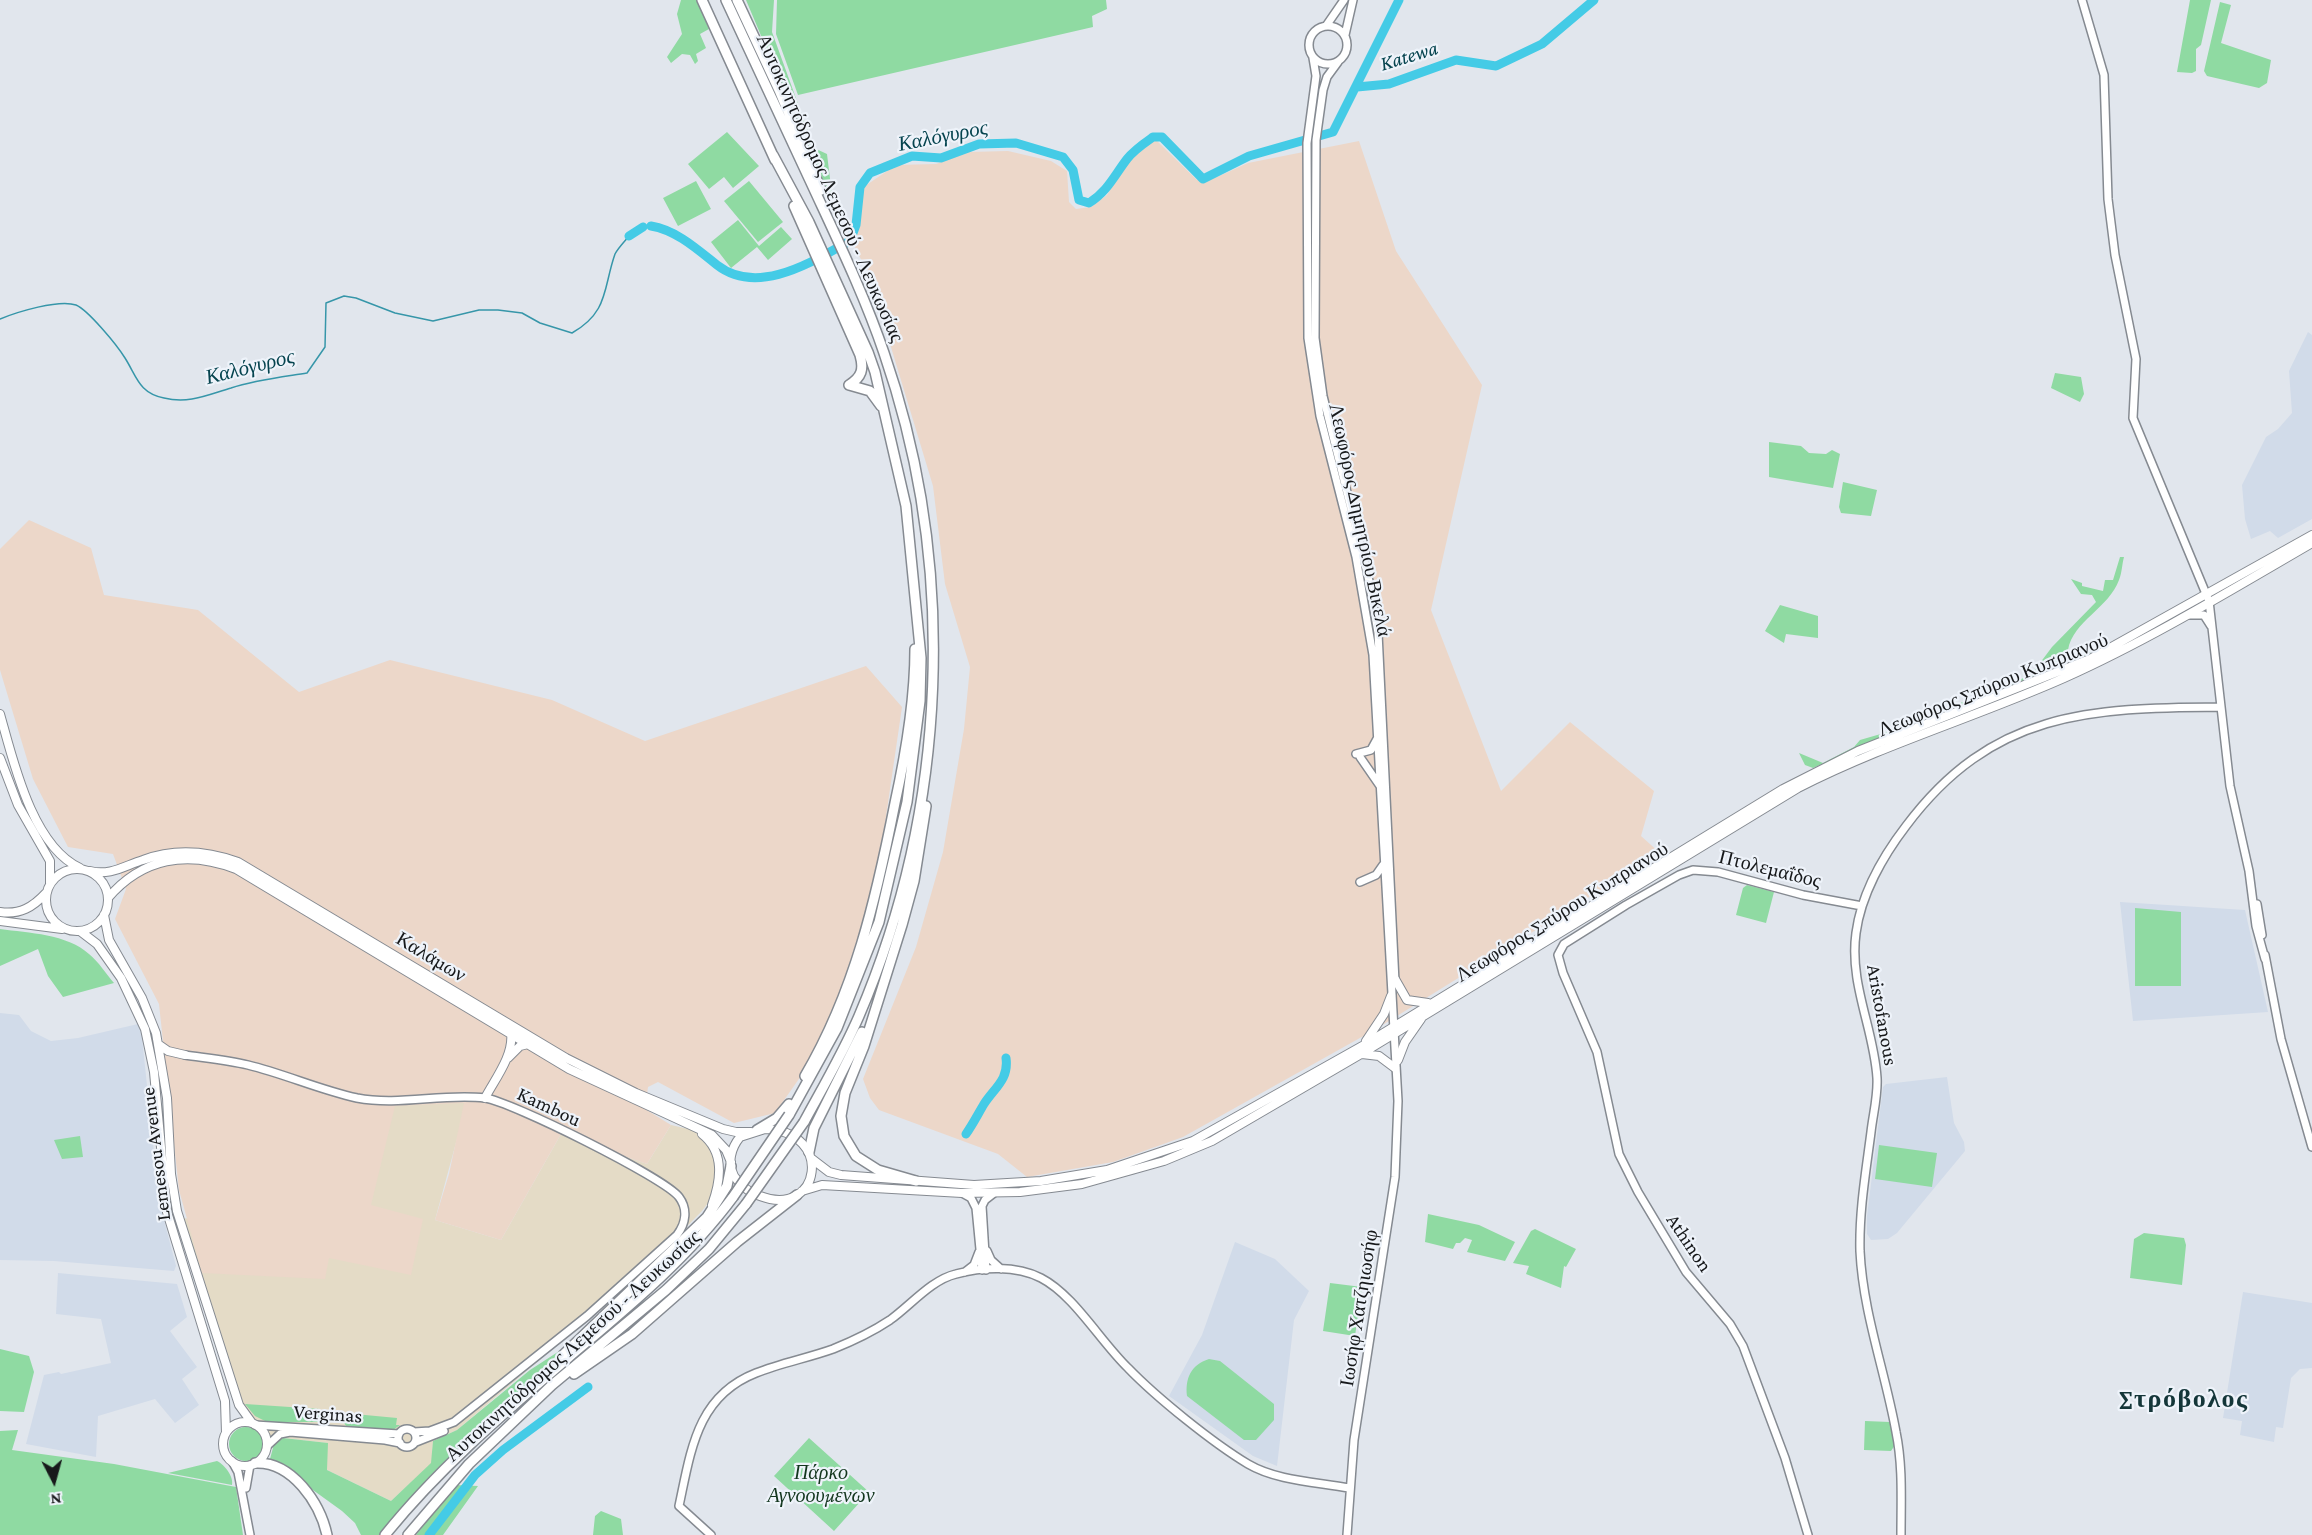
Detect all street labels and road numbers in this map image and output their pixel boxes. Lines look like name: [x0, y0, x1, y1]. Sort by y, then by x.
street label: Αυτοκινητόδρομος Λεμεσού - Λευκωσίας: [751, 30, 909, 346]
street label: Λεωφόρος Δημητρίου Βικελά: [1324, 401, 1396, 639]
street label: Λεωφόρος Σπύρου Κυπριανού: [1874, 628, 2112, 742]
street label: Λεωφόρος Σπύρου Κυπριανού: [1451, 837, 1673, 987]
street label: Πτολεμαΐδος: [1716, 845, 1824, 893]
street label: Καλάμων: [392, 927, 470, 987]
street label: Aristofanous: [1861, 963, 1903, 1067]
street label: Kambou: [513, 1082, 585, 1132]
street label: Lemesou Avenue: [136, 1086, 176, 1222]
street label: Athinon: [1661, 1209, 1717, 1277]
street label: Αυτοκινητόδρομος Λεμεσού - Λευκωσίας: [440, 1225, 706, 1467]
street label: Ιωσήφ Χατζηιωσήφ: [1335, 1228, 1383, 1388]
street label: Verginas: [293, 1400, 363, 1428]

